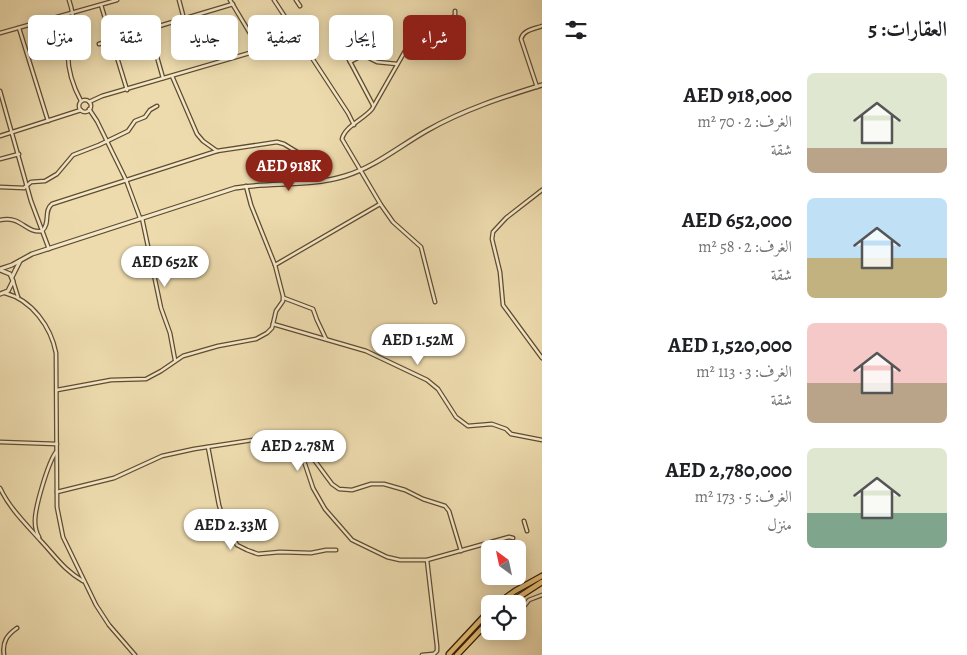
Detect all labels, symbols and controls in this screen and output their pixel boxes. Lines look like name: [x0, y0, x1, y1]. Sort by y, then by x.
chip: منزل: [28, 15, 91, 60]
chip: شقة: [101, 15, 161, 60]
chip: جديد: [171, 15, 238, 60]
chip: تصفية: [248, 15, 319, 60]
chip: إيجار: [329, 15, 393, 60]
chip: شراء: [403, 15, 466, 60]
text: العقارات: 5: [868, 15, 947, 43]
icon: filters: [562, 16, 590, 44]
text: AED 918,000: [683, 81, 792, 109]
icon: home: [847, 93, 907, 153]
text: الغرف: 2 · 70 m²: [698, 111, 792, 133]
text: شقة: [771, 139, 792, 161]
pin: AED 918K: [237, 150, 341, 192]
text: AED 918K: [257, 155, 321, 177]
text: AED 652,000: [682, 206, 792, 234]
icon: home: [847, 218, 907, 278]
text: الغرف: 2 · 58 m²: [698, 236, 792, 258]
pin: AED 652K: [113, 246, 217, 288]
text: AED 652K: [132, 251, 198, 273]
text: شقة: [771, 264, 792, 286]
pin: AED 1.52M: [361, 324, 475, 366]
text: AED 1.52M: [382, 329, 454, 351]
text: AED 1,520,000: [668, 331, 792, 359]
icon: home: [847, 343, 907, 403]
text: الغرف: 3 · 113 m²: [696, 361, 792, 383]
text: شقة: [771, 389, 792, 411]
pin: AED 2.78M: [241, 430, 355, 472]
text: AED 2.78M: [261, 435, 335, 457]
text: AED 2,780,000: [665, 456, 792, 484]
icon: home: [847, 468, 907, 528]
text: الغرف: 5 · 173 m²: [695, 486, 792, 508]
pin: AED 2.33M: [174, 508, 288, 551]
text: AED 2.33M: [195, 514, 267, 536]
text: منزل: [767, 514, 792, 536]
north arrow: [481, 540, 526, 585]
map controls: [481, 540, 526, 640]
button: locate: [481, 595, 526, 640]

